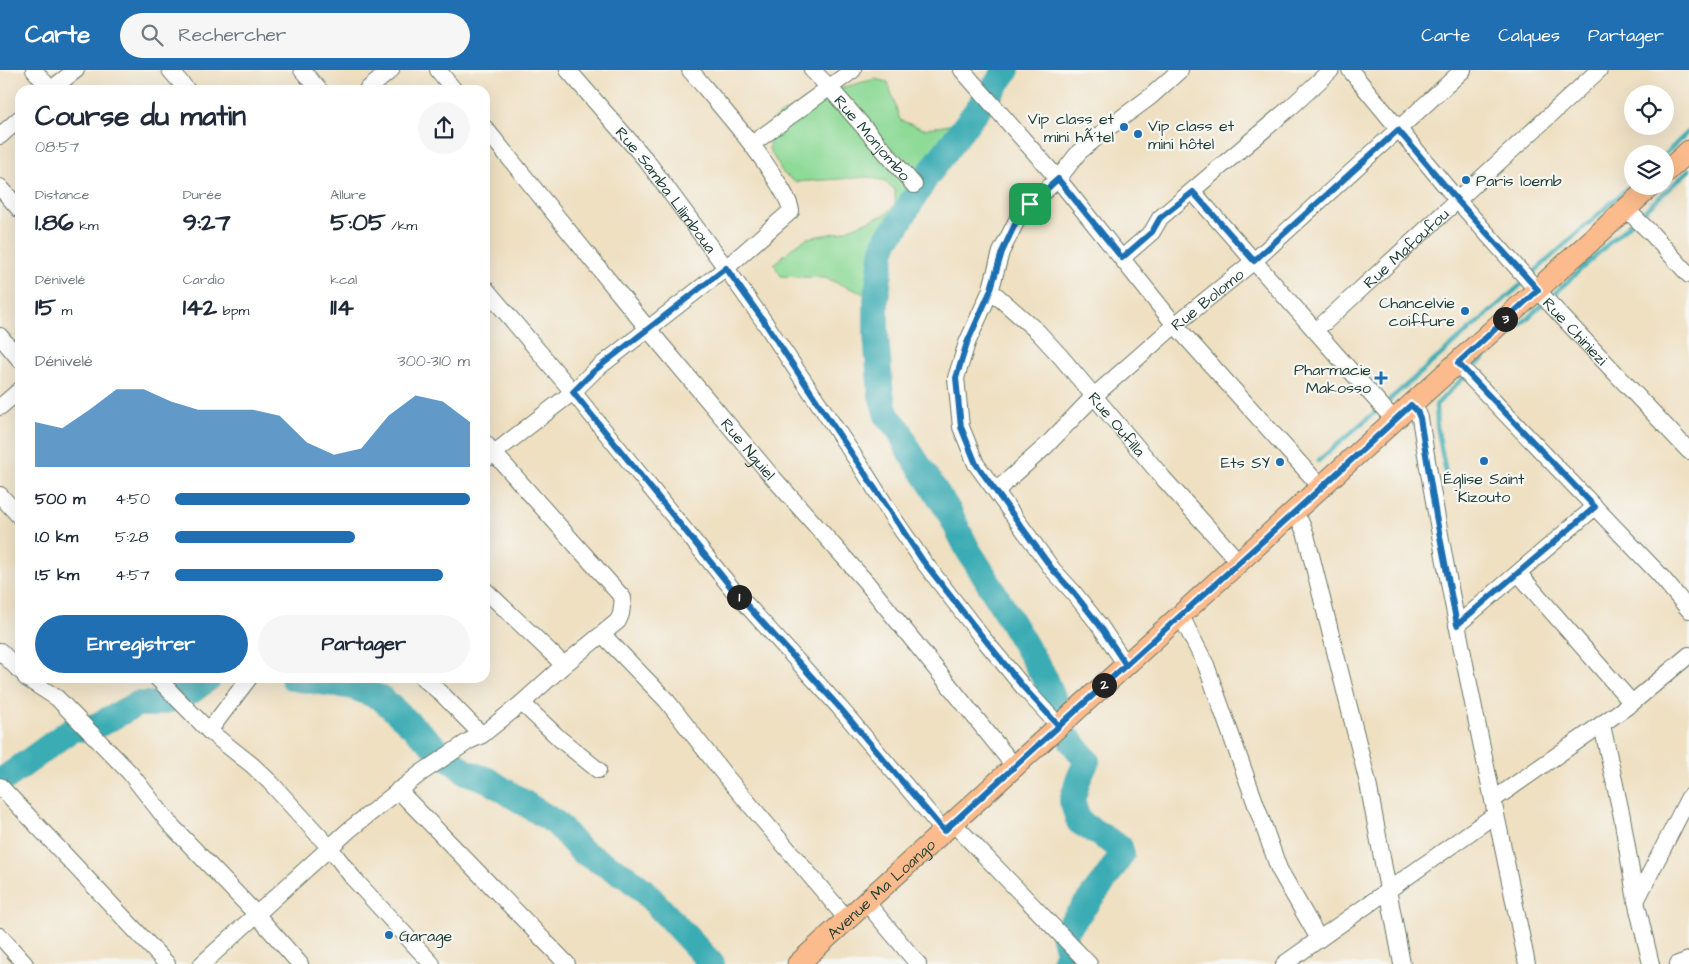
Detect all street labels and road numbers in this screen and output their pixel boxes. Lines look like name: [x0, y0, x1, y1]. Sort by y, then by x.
street label: Rue Monjombo: [829, 91, 916, 186]
street label: Rue Samba Lilimboua: [610, 122, 721, 258]
street label: Rue Mafoufou: [1359, 204, 1454, 294]
street label: Rue Bolomo: [1166, 264, 1249, 336]
street label: Rue Chiniezi: [1537, 293, 1613, 371]
street label: Rue Oufilla: [1083, 387, 1150, 462]
street label: Rue Nguiel: [715, 414, 780, 485]
street label: Avenue Ma Loango: [822, 834, 940, 944]

